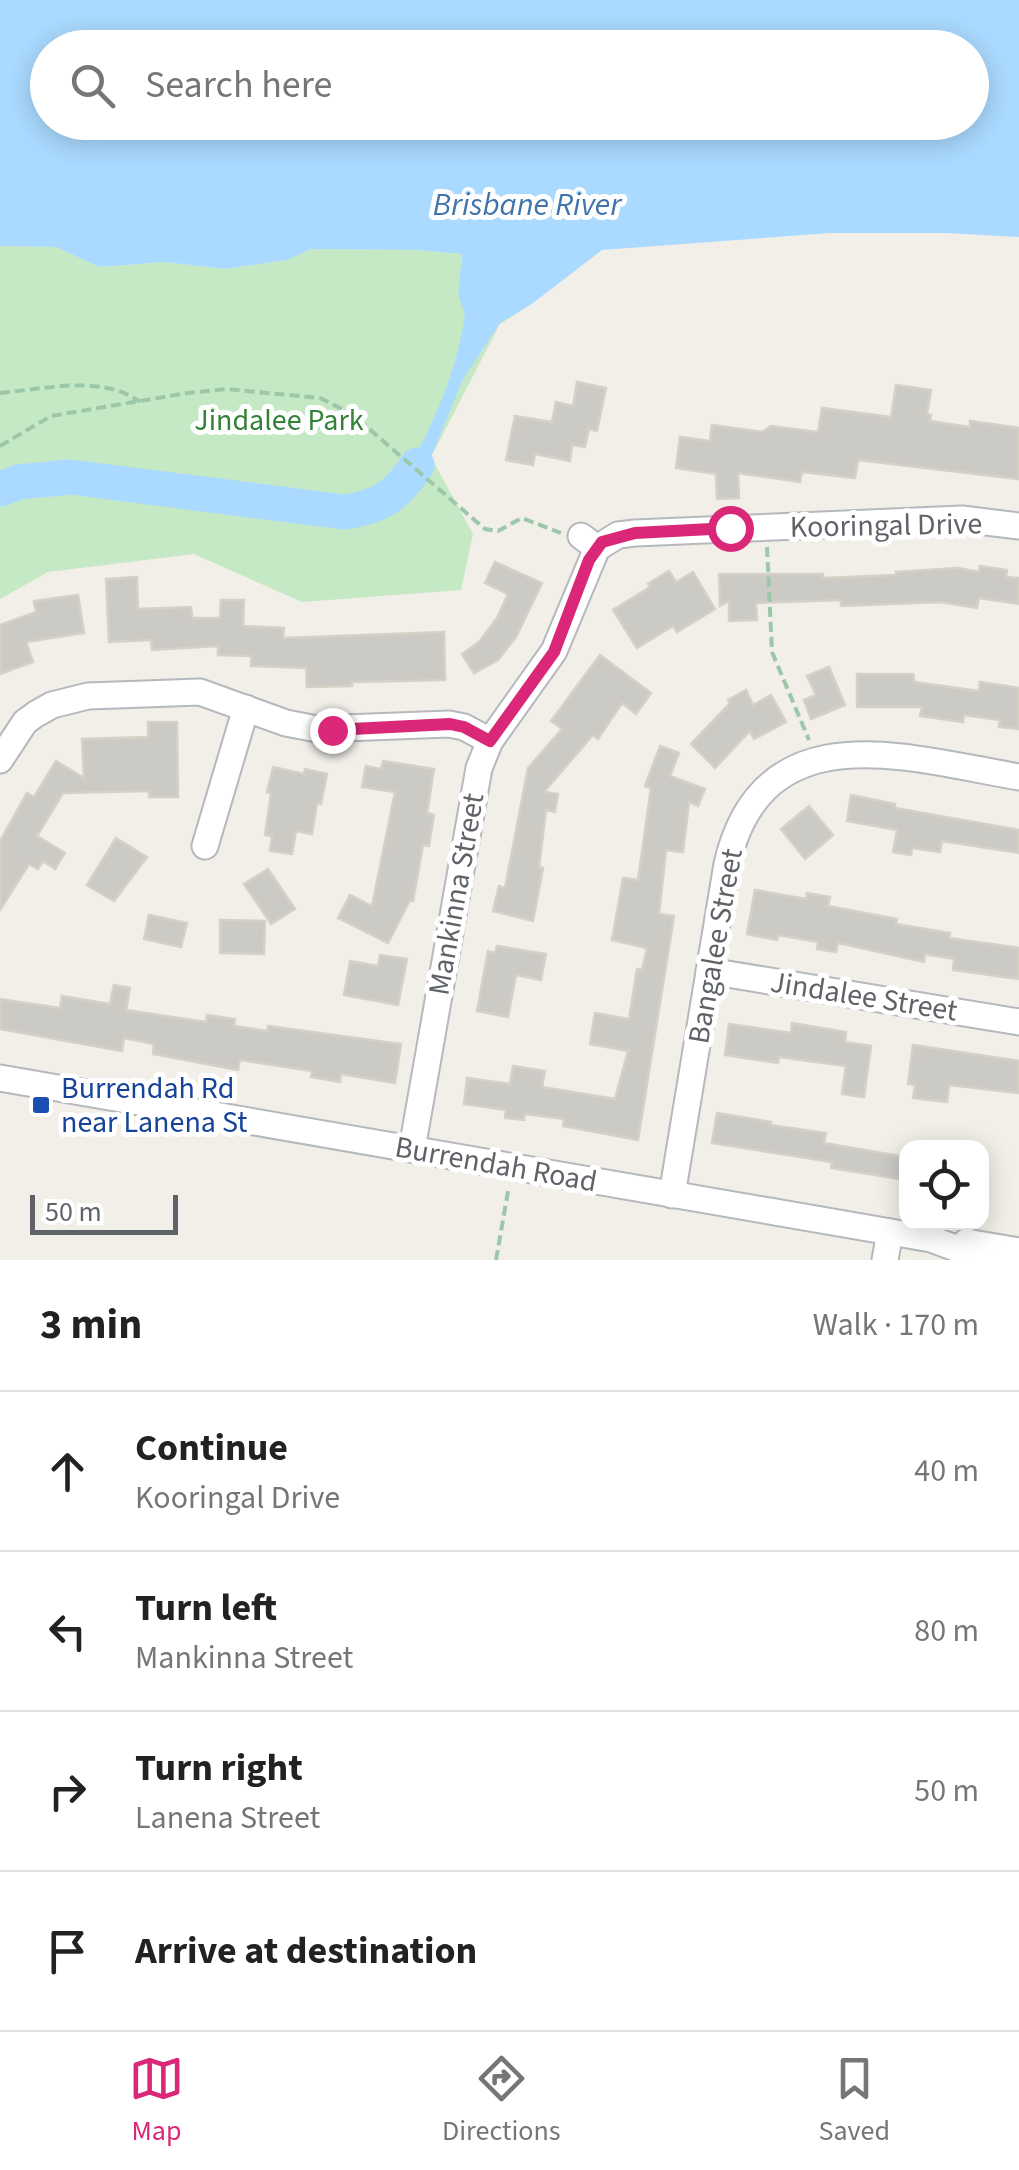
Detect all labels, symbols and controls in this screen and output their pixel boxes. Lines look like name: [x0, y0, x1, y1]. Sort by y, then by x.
search box: [30, 30, 989, 140]
icon: search: [65, 58, 120, 113]
text: Search here: [145, 58, 332, 112]
water label: Brisbane River: [433, 182, 623, 228]
park label: Jindalee Park: [194, 399, 364, 442]
street label: Kooringal Drive: [789, 502, 983, 549]
route start: [708, 506, 754, 552]
route end: [310, 708, 356, 754]
street label: Mankinna Street: [418, 790, 495, 999]
street label: Bangalee Street: [677, 845, 754, 1047]
street label: Jindalee Street: [767, 961, 960, 1032]
place label: Burrendah Rd near Lanena St: [61, 1067, 247, 1144]
marker: Burrendah Rd near Lanena St: [30, 1094, 52, 1116]
street label: Burrendah Road: [392, 1126, 600, 1203]
map controls: [899, 1140, 989, 1230]
button: locate: [899, 1140, 989, 1230]
scale bar: [30, 1190, 178, 1234]
text: 50 m: [45, 1192, 102, 1232]
text: 3 min: [40, 1295, 142, 1355]
text: Walk · 170 m: [813, 1302, 979, 1348]
text: Continue: [135, 1421, 288, 1475]
icon: ahead: [40, 1444, 95, 1499]
text: 40 m: [914, 1448, 979, 1494]
text: Kooringal Drive: [135, 1475, 340, 1521]
text: Turn left: [135, 1581, 277, 1635]
icon: left: [40, 1604, 95, 1659]
text: 80 m: [914, 1608, 979, 1654]
text: Mankinna Street: [135, 1635, 353, 1681]
text: Turn right: [135, 1741, 303, 1795]
icon: right: [40, 1764, 95, 1819]
text: 50 m: [914, 1768, 979, 1814]
text: Lanena Street: [135, 1795, 320, 1841]
icon: arrive: [40, 1924, 95, 1979]
text: Arrive at destination: [135, 1924, 477, 1978]
tab: Map: [129, 2051, 184, 2151]
tab: Directions: [442, 2051, 561, 2151]
tab: Saved: [819, 2051, 890, 2151]

